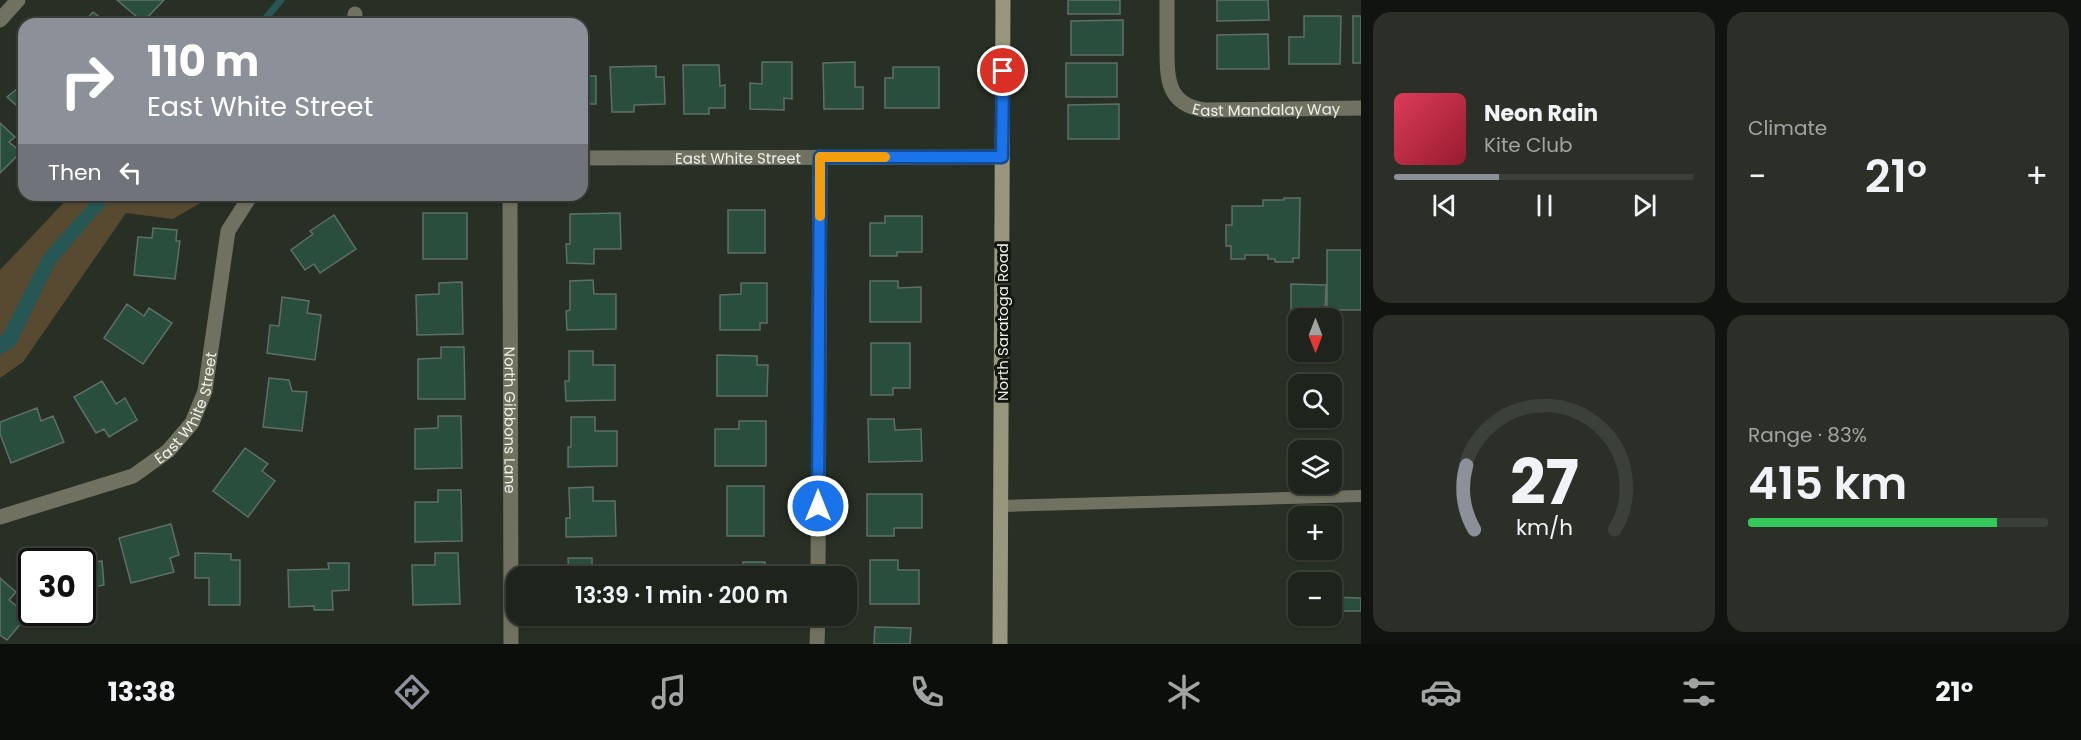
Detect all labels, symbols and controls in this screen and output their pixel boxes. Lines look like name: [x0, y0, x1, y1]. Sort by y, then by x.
text: 110 m: [147, 32, 259, 91]
icon: right: [48, 42, 126, 120]
pin: [977, 45, 1028, 96]
icon: arrive: [986, 54, 1019, 87]
text: East White Street: [147, 88, 373, 125]
street label: East Mandalay Way: [1190, 97, 1341, 121]
text: Neon Rain: [1484, 98, 1598, 129]
text: Climate: [1748, 114, 1827, 142]
text: Kite Club: [1484, 131, 1573, 159]
text: 21°: [1865, 145, 1927, 208]
street label: East White Street: [675, 147, 801, 168]
text: −: [1748, 153, 1766, 200]
text: +: [2025, 153, 2048, 200]
icon: left: [114, 156, 147, 189]
text: Then: [48, 157, 102, 188]
icon: previous: [1428, 189, 1461, 222]
icon: pause: [1528, 189, 1561, 222]
icon: next: [1628, 189, 1661, 222]
street label: North Saratoga Road: [992, 243, 1013, 401]
north arrow: [1288, 308, 1342, 362]
map controls: [1288, 308, 1342, 626]
street label: North Gibbons Lane: [500, 346, 521, 494]
street label: East White Street: [150, 351, 221, 468]
button: search: [1288, 374, 1342, 428]
text: Range · 83%: [1748, 421, 1867, 449]
text: 27: [1509, 438, 1579, 526]
button: layers: [1288, 440, 1342, 494]
text: 415 km: [1748, 452, 1907, 515]
position arrow: [786, 474, 850, 538]
button: +: [1288, 506, 1342, 560]
text: km/h: [1515, 513, 1573, 544]
speed limit sign: 30: [18, 548, 96, 626]
button: −: [1288, 572, 1342, 626]
text: 13:39 · 1 min · 200 m: [575, 580, 788, 611]
icon: directions: [391, 671, 433, 713]
icon: music: [648, 671, 690, 713]
icon: phone: [906, 671, 948, 713]
icon: climate: [1163, 671, 1205, 713]
icon: car: [1420, 671, 1462, 713]
icon: filters: [1678, 671, 1720, 713]
text: 13:38: [108, 673, 176, 710]
text: 21°: [1935, 673, 1973, 710]

